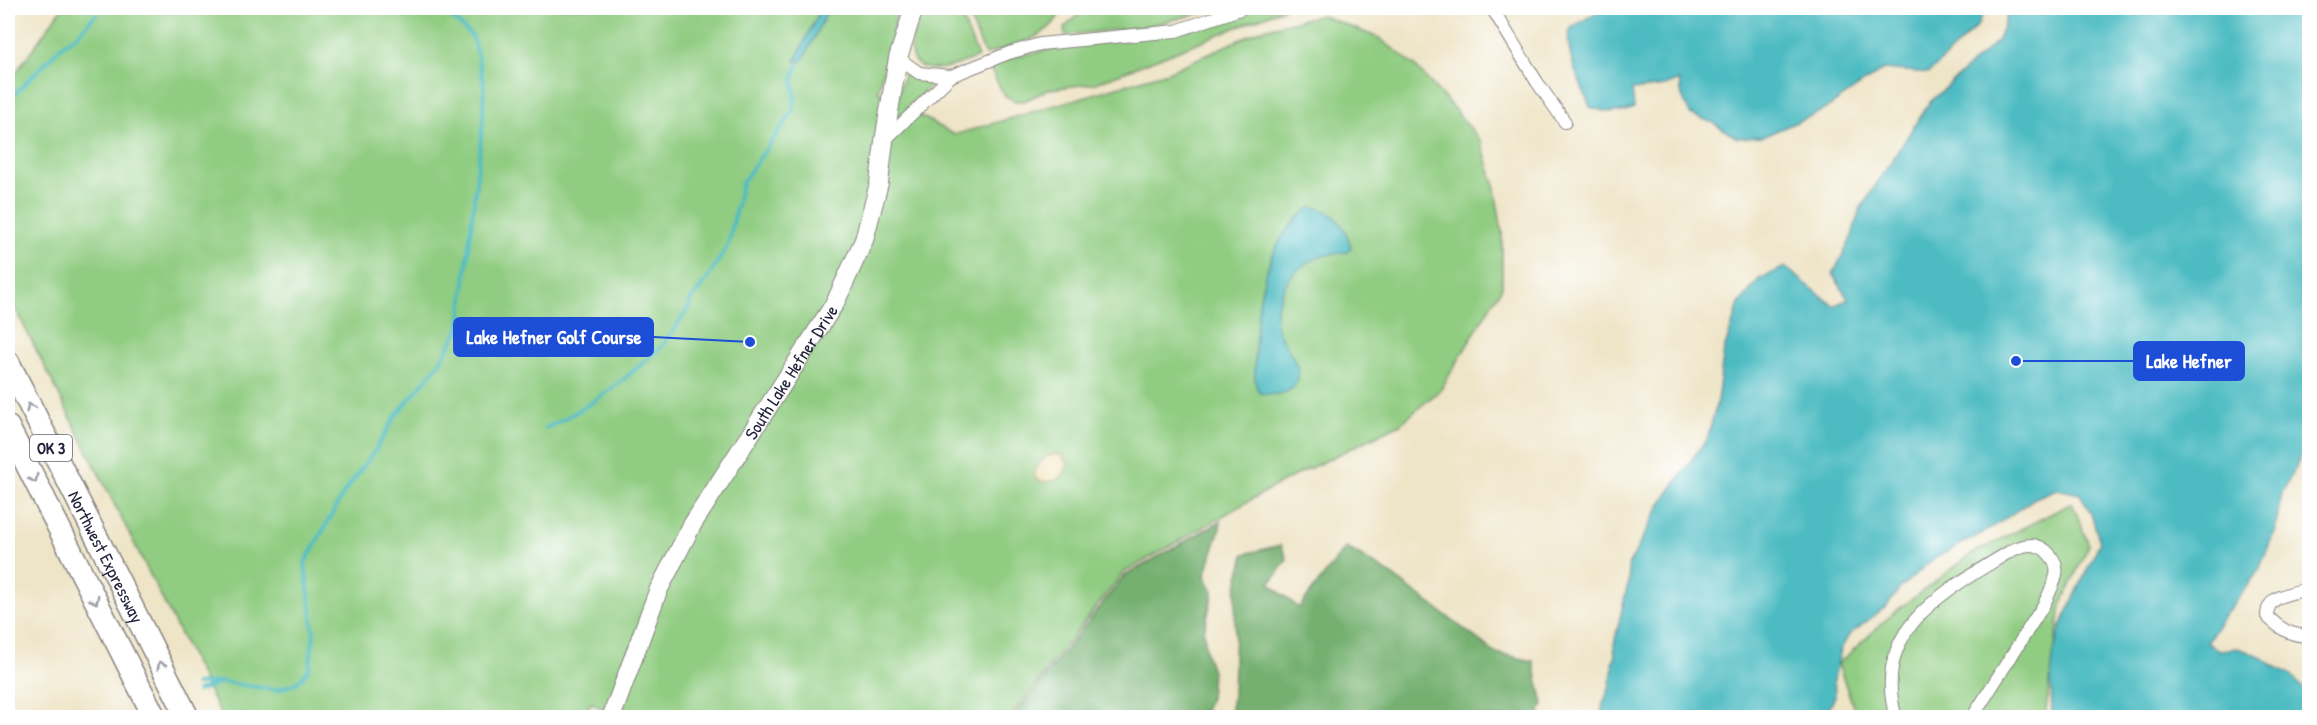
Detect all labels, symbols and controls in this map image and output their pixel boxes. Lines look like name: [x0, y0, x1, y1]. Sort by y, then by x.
street label: South Lake Hefner Drive: [738, 300, 843, 444]
callout: Lake Hefner Golf Course: [454, 318, 653, 356]
text: Lake Hefner Golf Course: [466, 323, 642, 350]
callout: Lake Hefner: [2134, 342, 2244, 380]
text: Lake Hefner: [2146, 347, 2232, 374]
one-way arrow: [26, 403, 38, 414]
road number: OK 3: [30, 435, 72, 461]
one-way arrow: [27, 473, 38, 483]
street label: Northwest Expressway: [62, 486, 150, 627]
one-way arrow: [88, 593, 99, 604]
one-way arrow: [157, 661, 168, 672]

